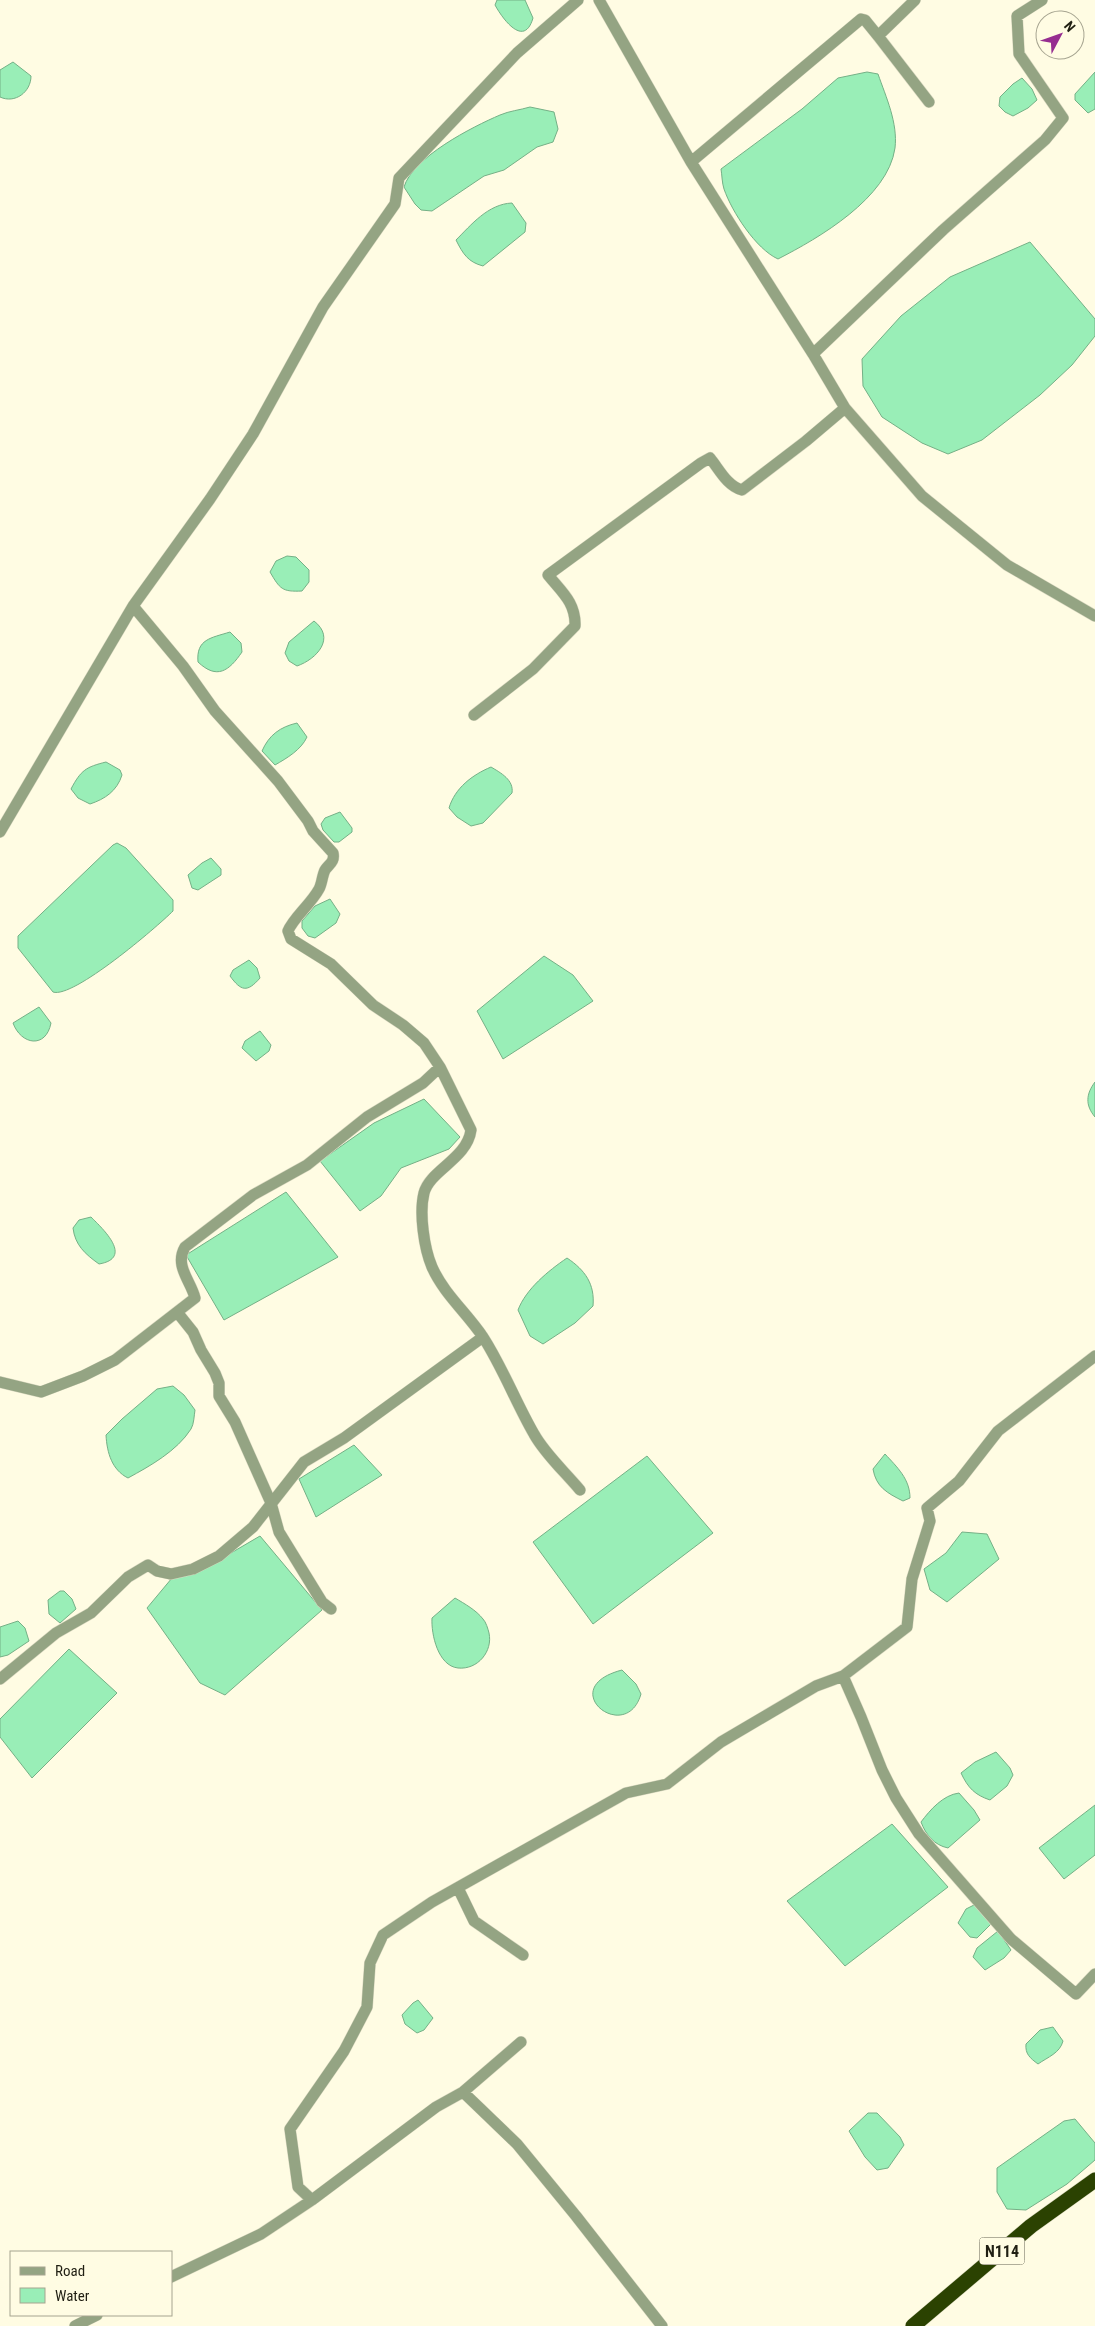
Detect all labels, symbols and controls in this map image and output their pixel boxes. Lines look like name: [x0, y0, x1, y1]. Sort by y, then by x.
north arrow: [1035, 10, 1085, 60]
text: N: [1061, 18, 1079, 35]
road number: N114: [980, 2238, 1024, 2264]
legend: [10, 2251, 172, 2316]
text: Road: [55, 2262, 85, 2280]
text: Water: [55, 2287, 90, 2305]

